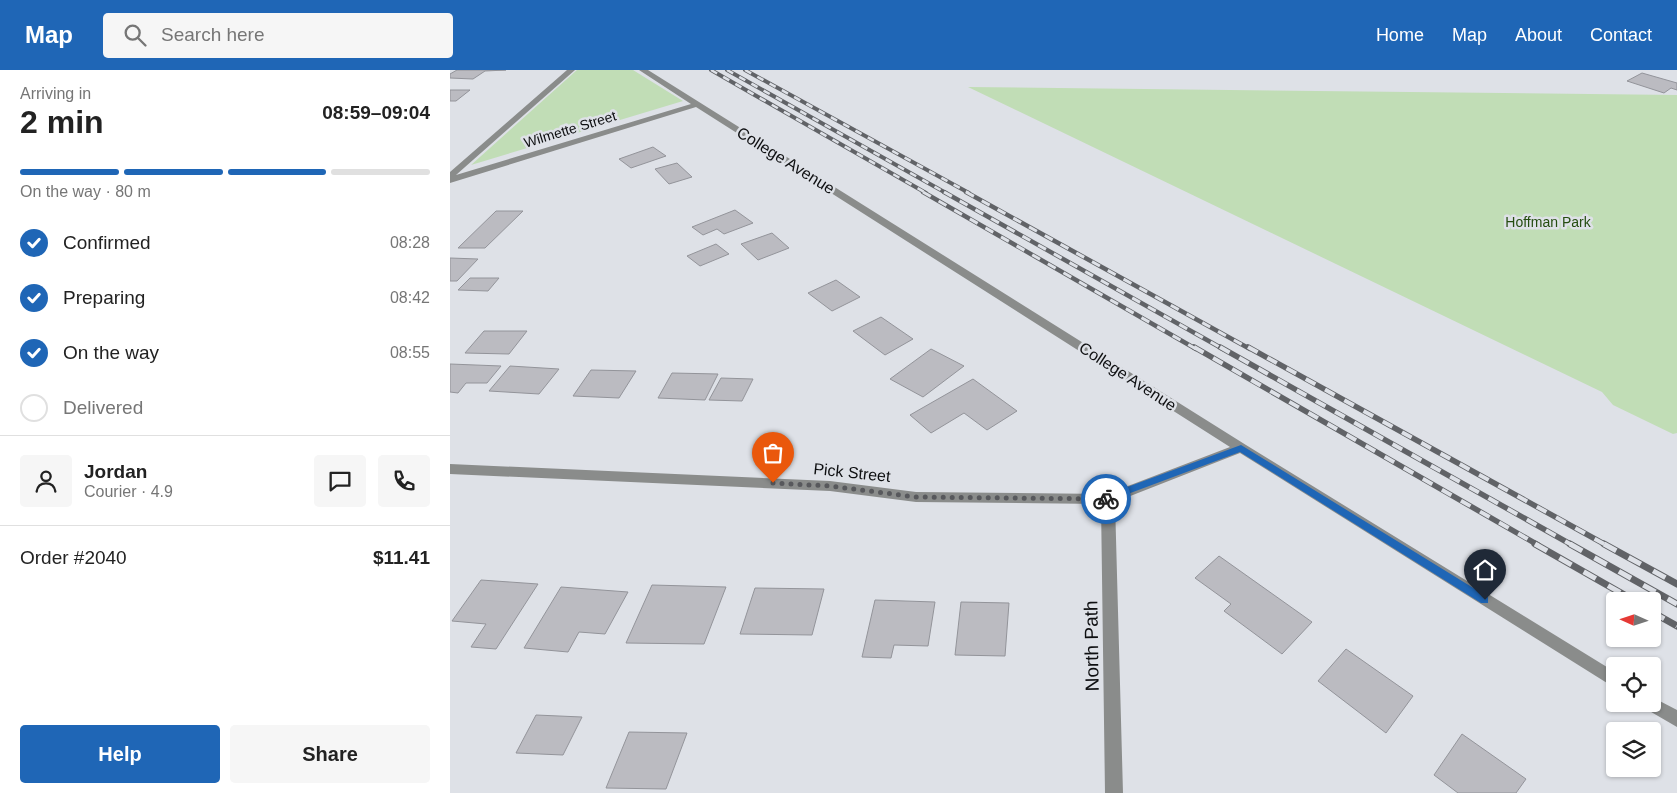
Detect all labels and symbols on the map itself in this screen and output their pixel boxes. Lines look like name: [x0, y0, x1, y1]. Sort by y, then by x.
street label: Wilmette Street: [522, 107, 618, 151]
street label: College Avenue: [734, 124, 838, 197]
park label: Hoffman Park: [1505, 214, 1592, 230]
street label: College Avenue: [1076, 339, 1179, 414]
pin: [752, 432, 794, 483]
street label: Pick Street: [813, 460, 892, 485]
courier: [1081, 474, 1131, 524]
pin: [1464, 549, 1506, 600]
north arrow: [1606, 592, 1661, 648]
street label: North Path: [1080, 600, 1103, 692]

